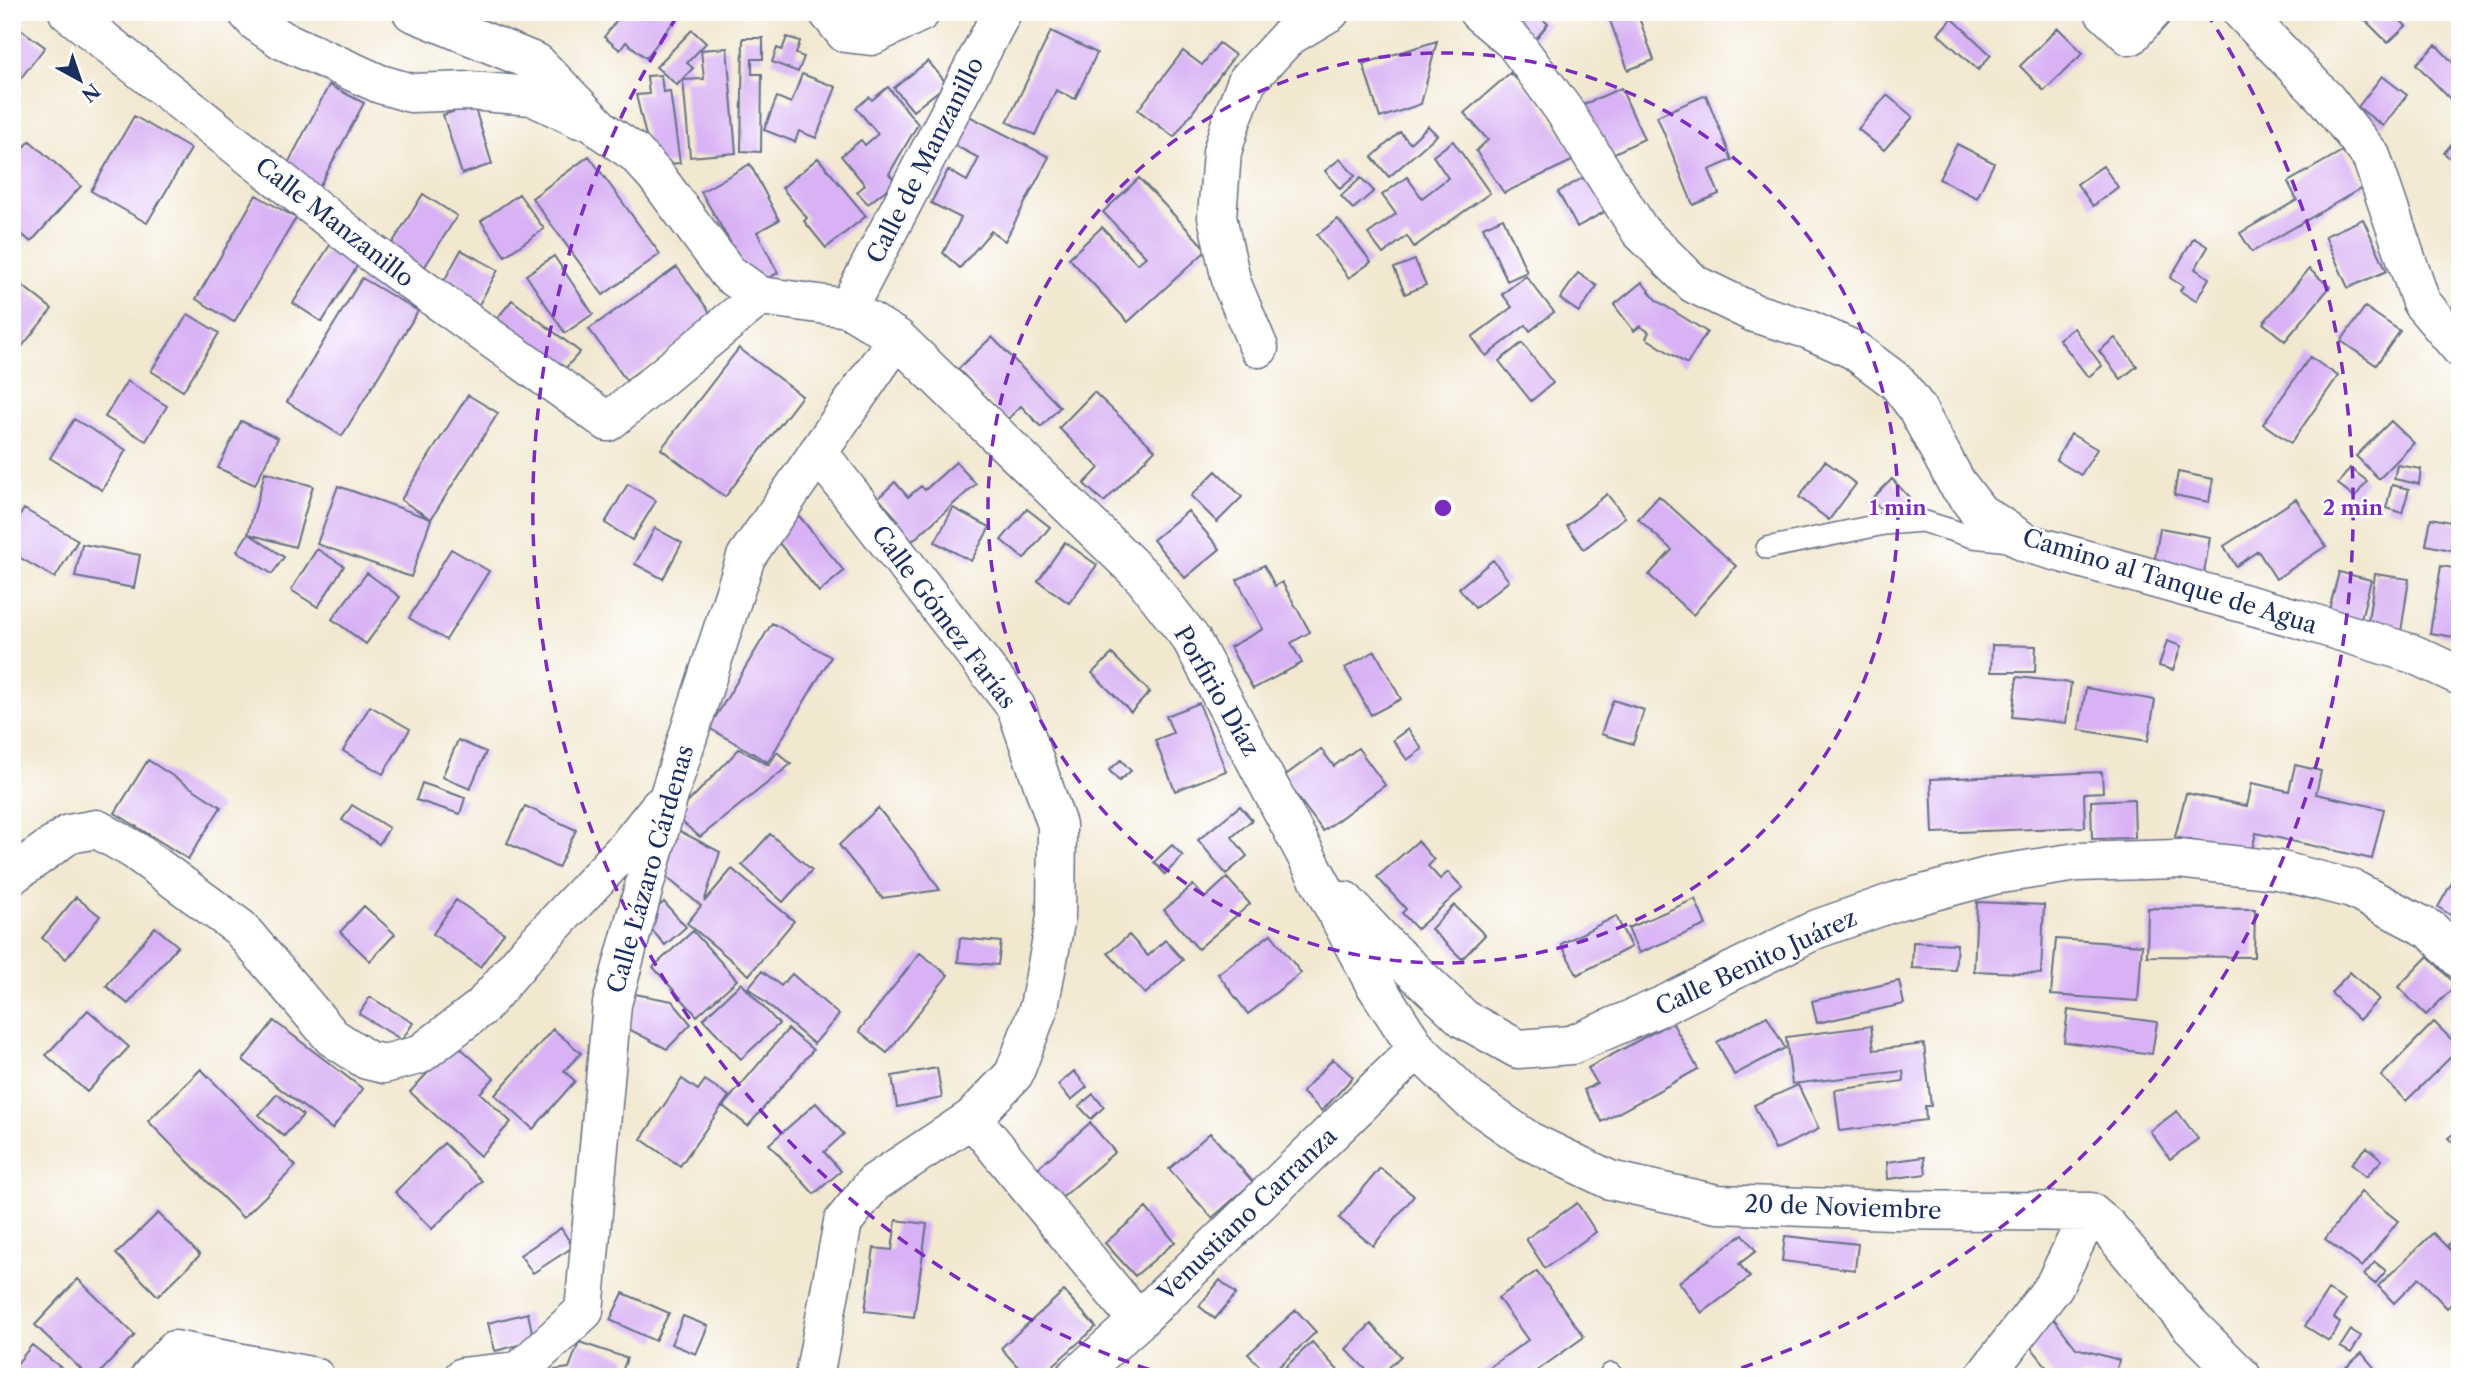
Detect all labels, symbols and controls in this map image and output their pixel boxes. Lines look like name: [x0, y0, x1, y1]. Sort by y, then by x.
north arrow: [46, 46, 116, 116]
street label: Calle de Manzanillo: [860, 52, 990, 268]
text: N: [77, 79, 104, 107]
street label: Calle Manzanillo: [250, 151, 420, 293]
text: 1 min: [1869, 495, 1927, 520]
text: 2 min: [2323, 495, 2384, 520]
centre of rings: [1431, 496, 1455, 520]
street label: Calle Gómez Farías: [866, 520, 1022, 714]
street label: Camino al Tanque de Agua: [2019, 522, 2321, 640]
street label: Porfirio Díaz: [1168, 621, 1266, 761]
street label: Calle Lázaro Cárdenas: [601, 742, 699, 996]
street label: Calle Benito Juárez: [1651, 903, 1861, 1021]
street label: Venustiano Carranza: [1151, 1121, 1343, 1308]
street label: 20 de Noviembre: [1744, 1189, 1942, 1225]

